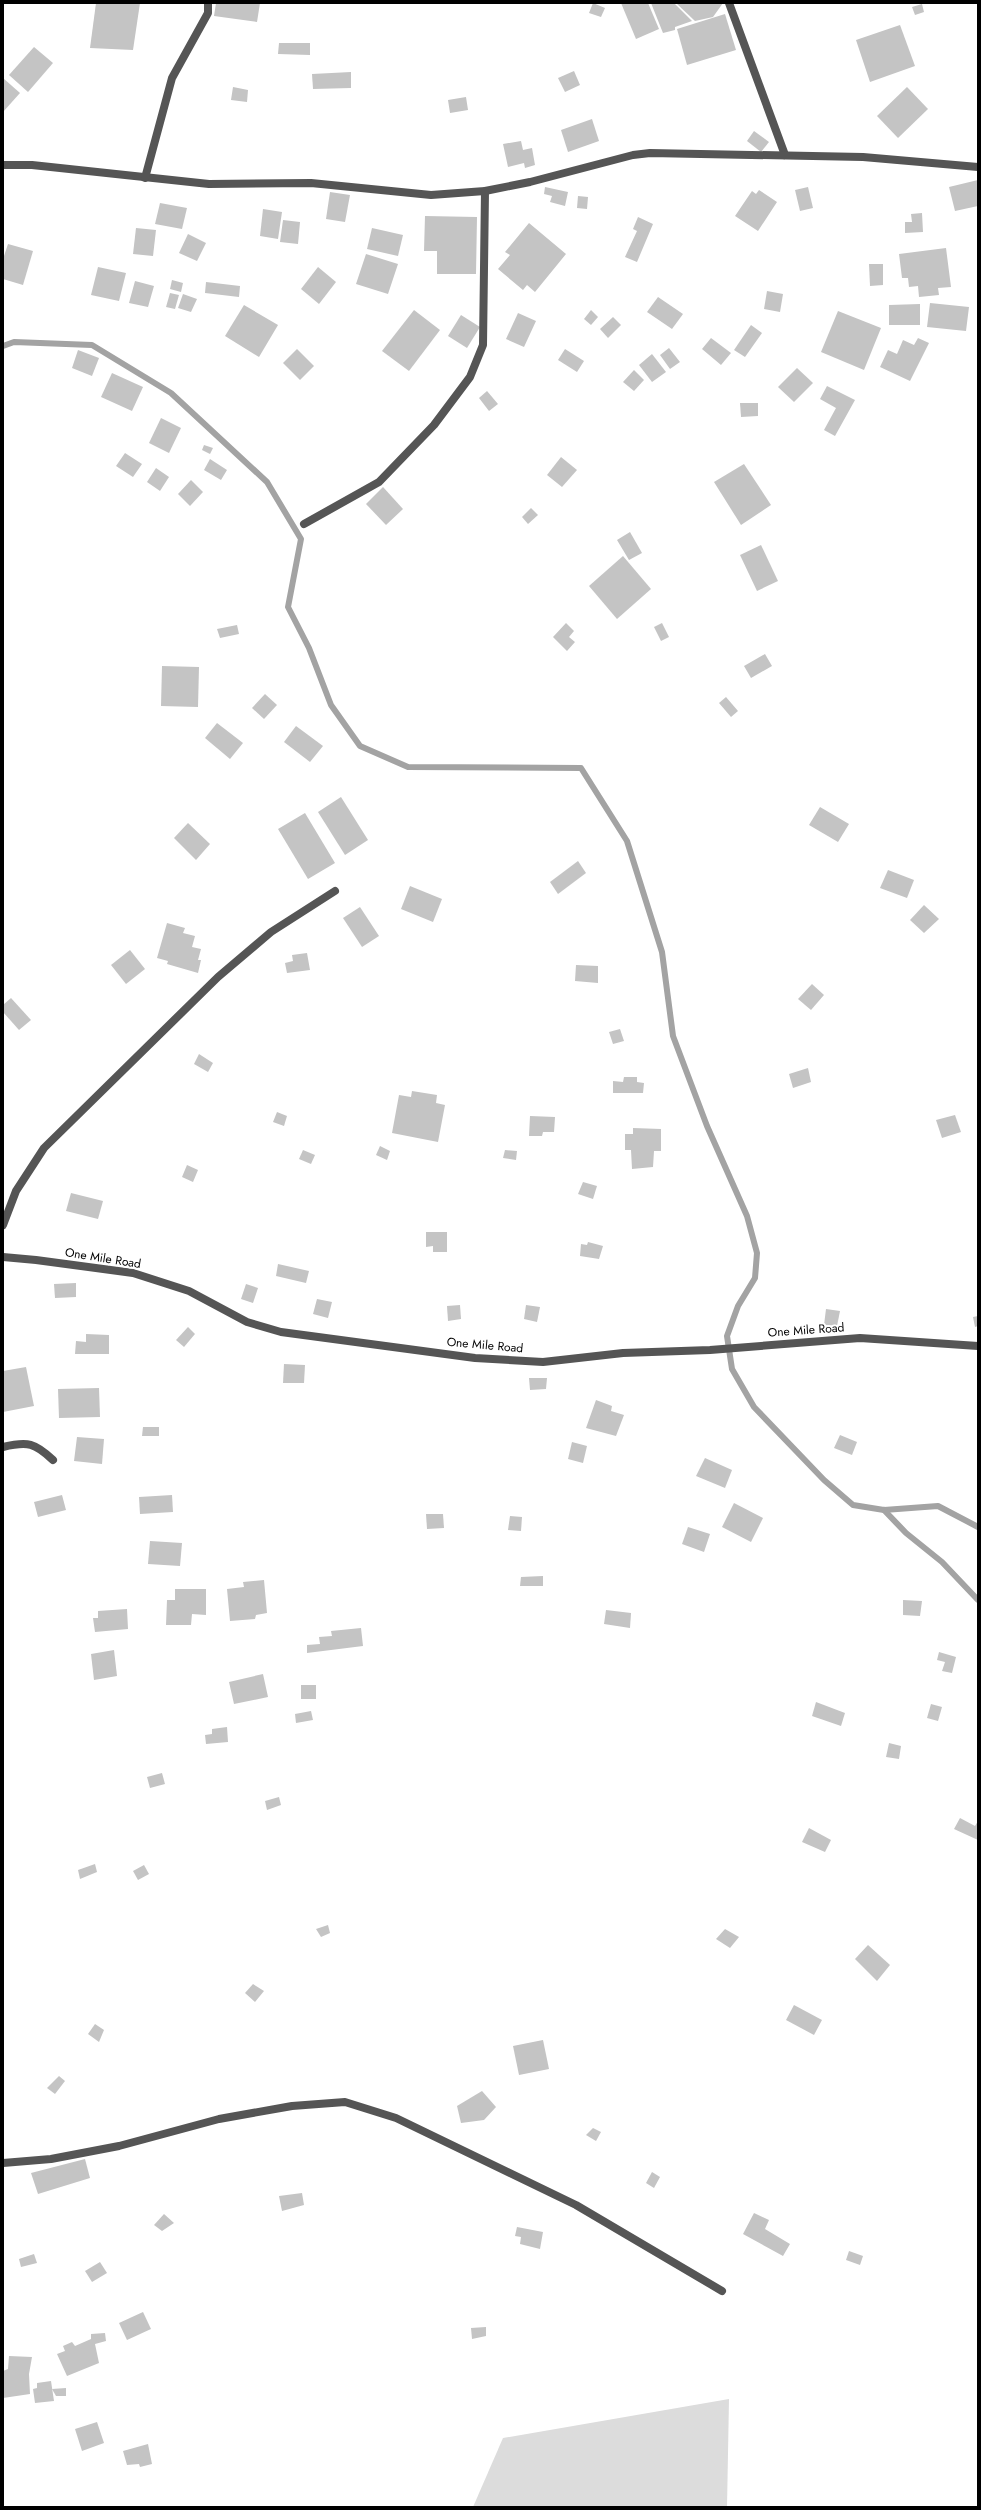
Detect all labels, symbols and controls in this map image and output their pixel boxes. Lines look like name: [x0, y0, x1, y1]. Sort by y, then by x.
street label: One Mile Road: [64, 1243, 142, 1273]
street label: One Mile Road: [767, 1318, 845, 1342]
street label: One Mile Road: [446, 1333, 524, 1357]

